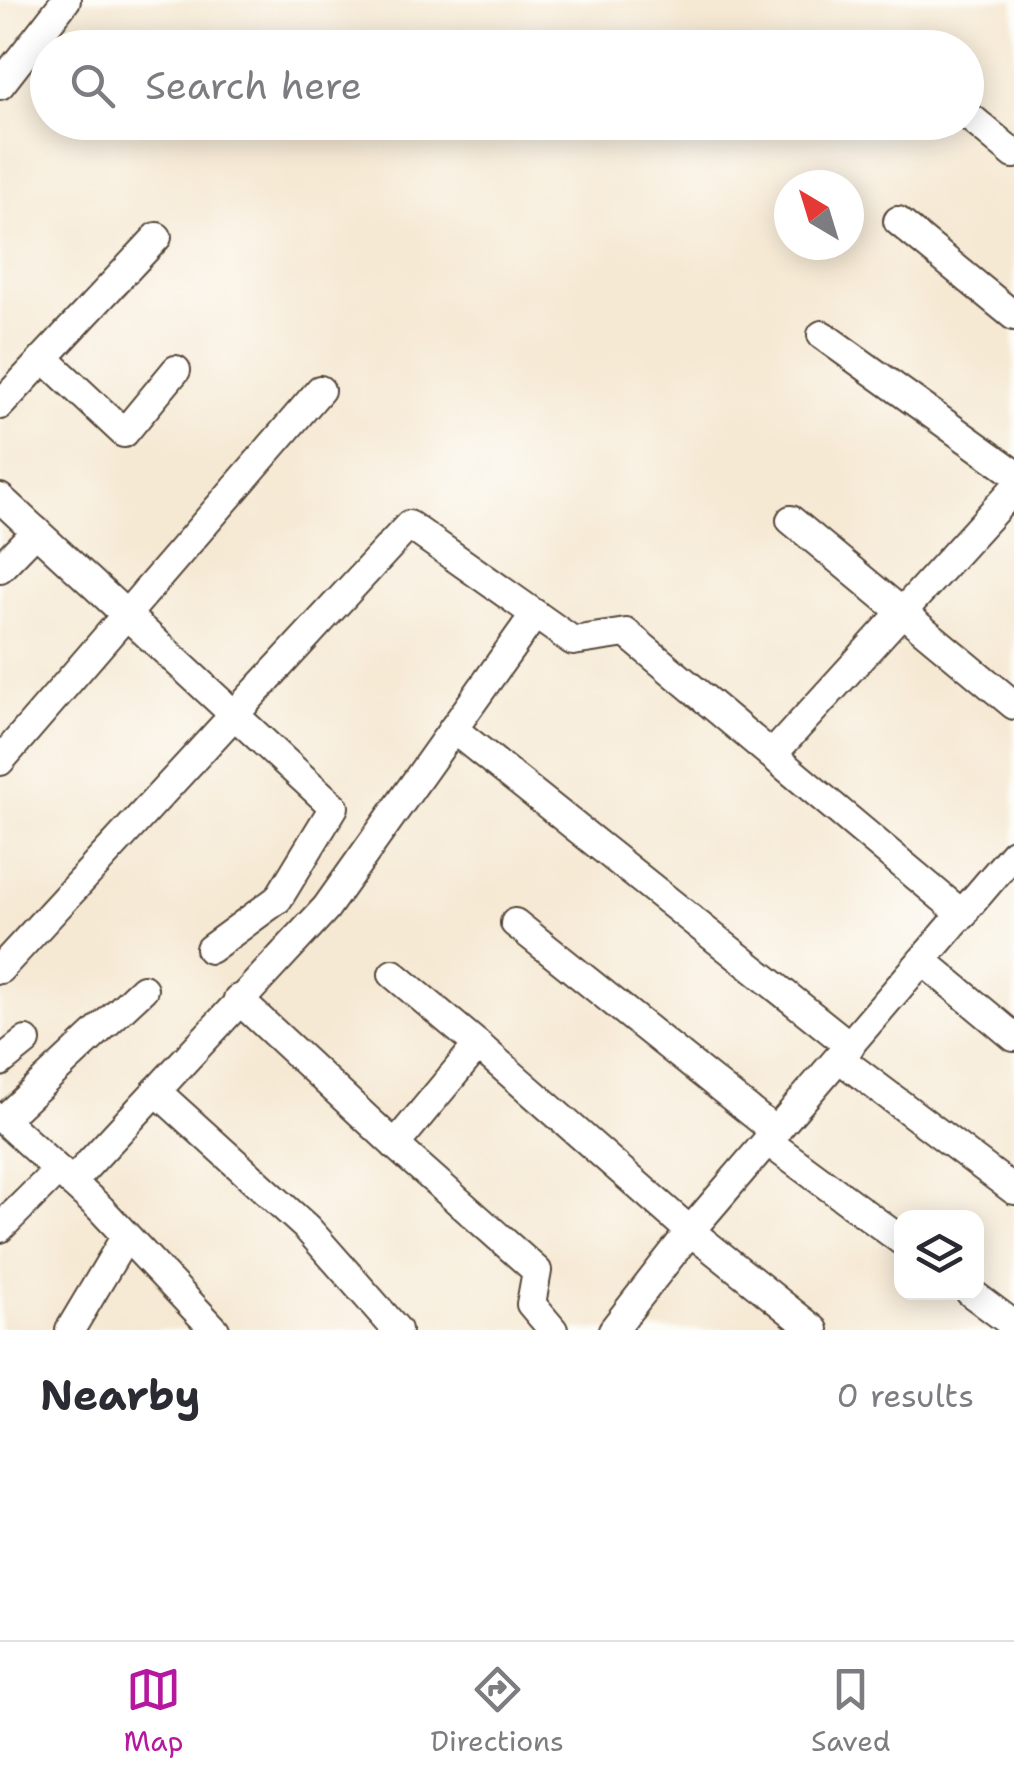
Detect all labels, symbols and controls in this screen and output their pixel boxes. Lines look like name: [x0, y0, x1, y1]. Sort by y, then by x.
search box: [30, 30, 984, 140]
icon: search: [65, 58, 120, 113]
text: Search here: [145, 60, 362, 111]
north arrow: [774, 170, 864, 260]
map controls: [894, 1210, 984, 1300]
button: layers: [894, 1210, 984, 1300]
text: Nearby: [40, 1367, 200, 1423]
text: 0 results: [837, 1374, 974, 1417]
tab: Map: [124, 1662, 183, 1760]
tab: Directions: [430, 1662, 564, 1760]
tab: Saved: [811, 1662, 890, 1760]

